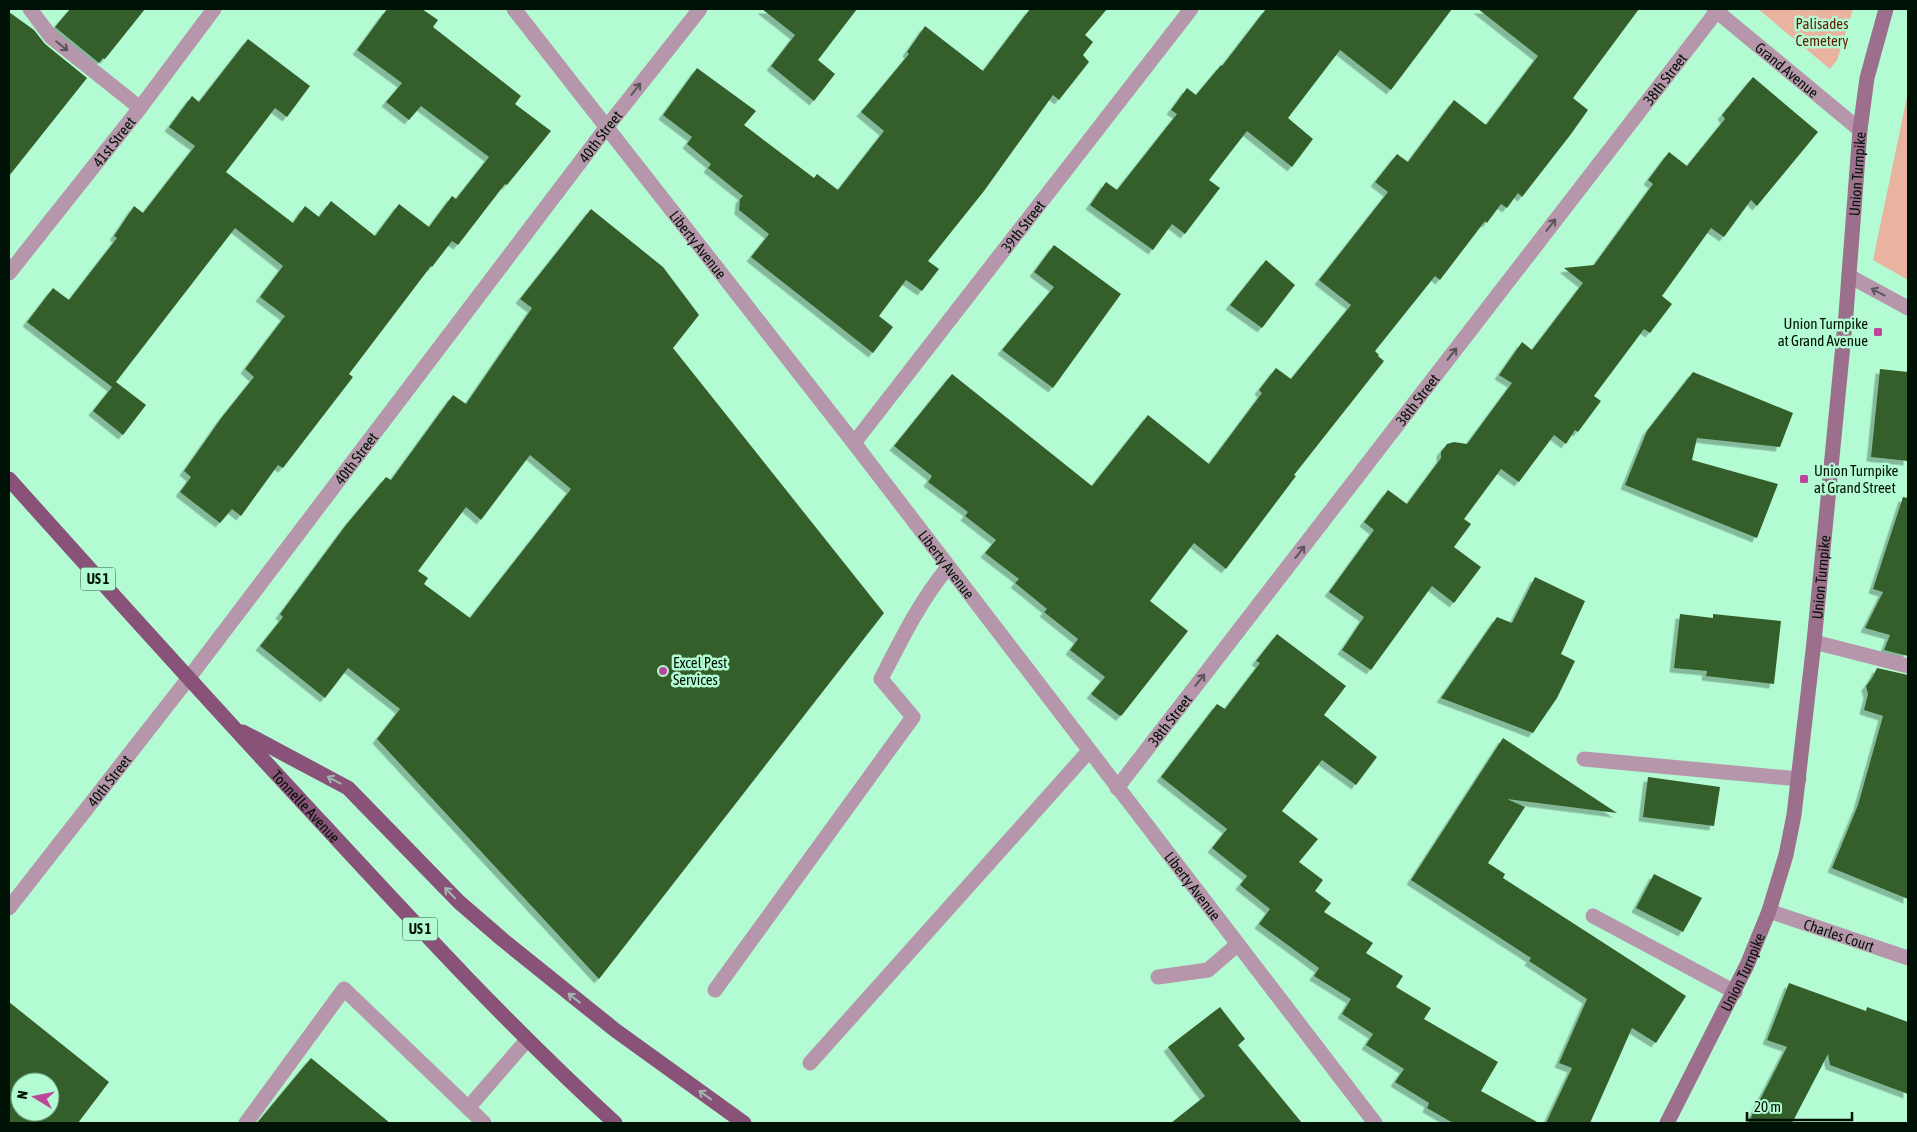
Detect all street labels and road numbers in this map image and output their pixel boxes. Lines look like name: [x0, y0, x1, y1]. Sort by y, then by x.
street label: Grand Avenue: [1752, 38, 1822, 101]
street label: 38th Street: [1639, 50, 1690, 108]
street label: 40th Street: [575, 107, 625, 166]
street label: 41st Street: [89, 113, 138, 170]
street label: Union Turnpike: [1845, 131, 1868, 217]
street label: 39th Street: [997, 197, 1048, 255]
street label: Liberty Avenue: [667, 207, 730, 282]
street label: 38th Street: [1392, 370, 1442, 429]
street label: 40th Street: [330, 429, 381, 487]
street label: Liberty Avenue: [915, 527, 979, 602]
street label: Union Turnpike: [1808, 534, 1833, 620]
road number: US 1: [80, 568, 116, 590]
street label: 38th Street: [1144, 691, 1195, 749]
street label: 40th Street: [83, 751, 134, 810]
street label: Tonnelle Avenue: [269, 766, 344, 846]
street label: Liberty Avenue: [1162, 848, 1225, 923]
street label: Charles Court: [1802, 915, 1876, 954]
road number: US 1: [402, 918, 438, 941]
street label: Union Turnpike: [1717, 930, 1768, 1014]

